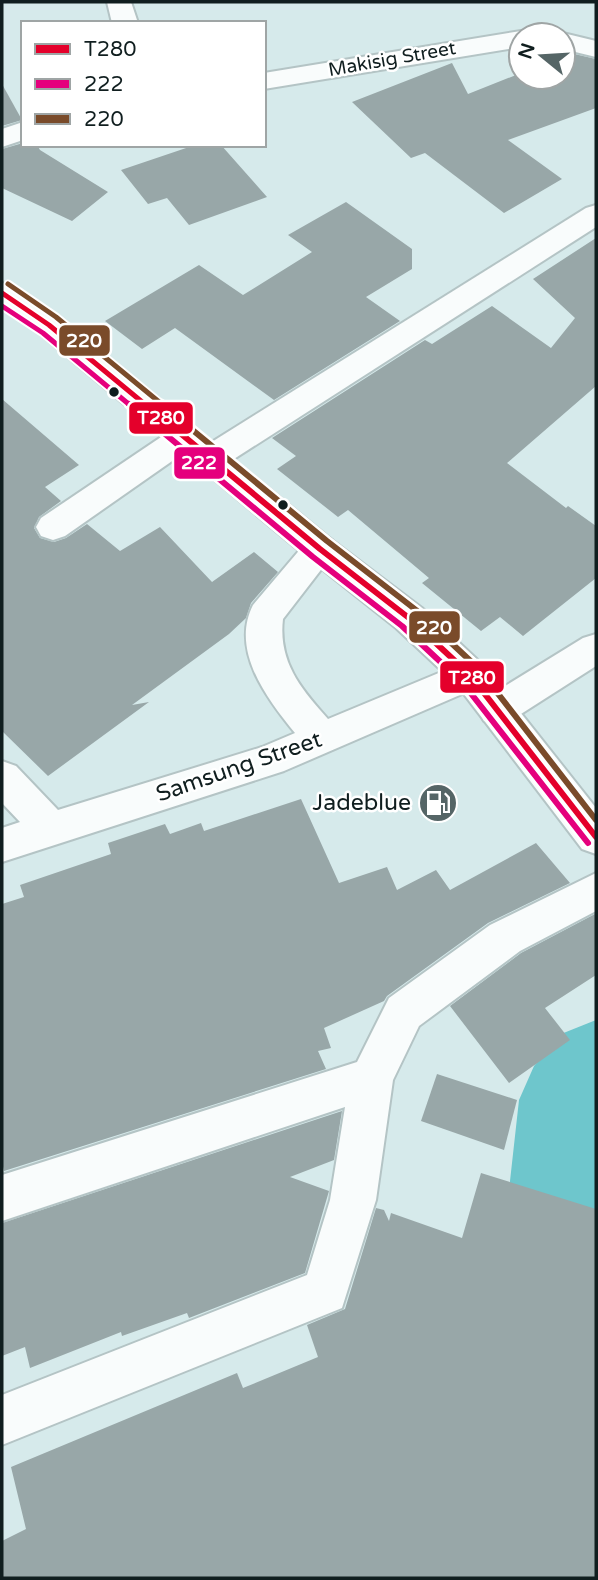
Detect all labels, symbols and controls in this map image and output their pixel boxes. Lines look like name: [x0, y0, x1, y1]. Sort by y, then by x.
legend: [21, 21, 266, 147]
north arrow: [507, 21, 577, 91]
text: T280: [84, 37, 136, 62]
street label: Makisig Street: [326, 37, 458, 81]
text: N: [514, 40, 540, 62]
text: 222: [84, 72, 124, 97]
text: 220: [84, 107, 124, 132]
line badge: 220: [58, 324, 111, 357]
text: 220: [66, 330, 102, 352]
unlabelled marker: [107, 385, 121, 399]
line badge: T280: [128, 401, 194, 435]
text: T280: [136, 407, 185, 429]
line badge: 222: [173, 446, 226, 480]
text: 222: [181, 452, 217, 474]
unlabelled marker: [276, 498, 290, 512]
line badge: 220: [408, 610, 461, 644]
text: 220: [416, 617, 452, 639]
line badge: T280: [439, 660, 505, 694]
text: T280: [447, 667, 496, 689]
street label: Samsung Street: [152, 725, 326, 808]
fuel station icon: Jadeblue: [417, 782, 459, 824]
place label: Jadeblue: [313, 789, 411, 817]

